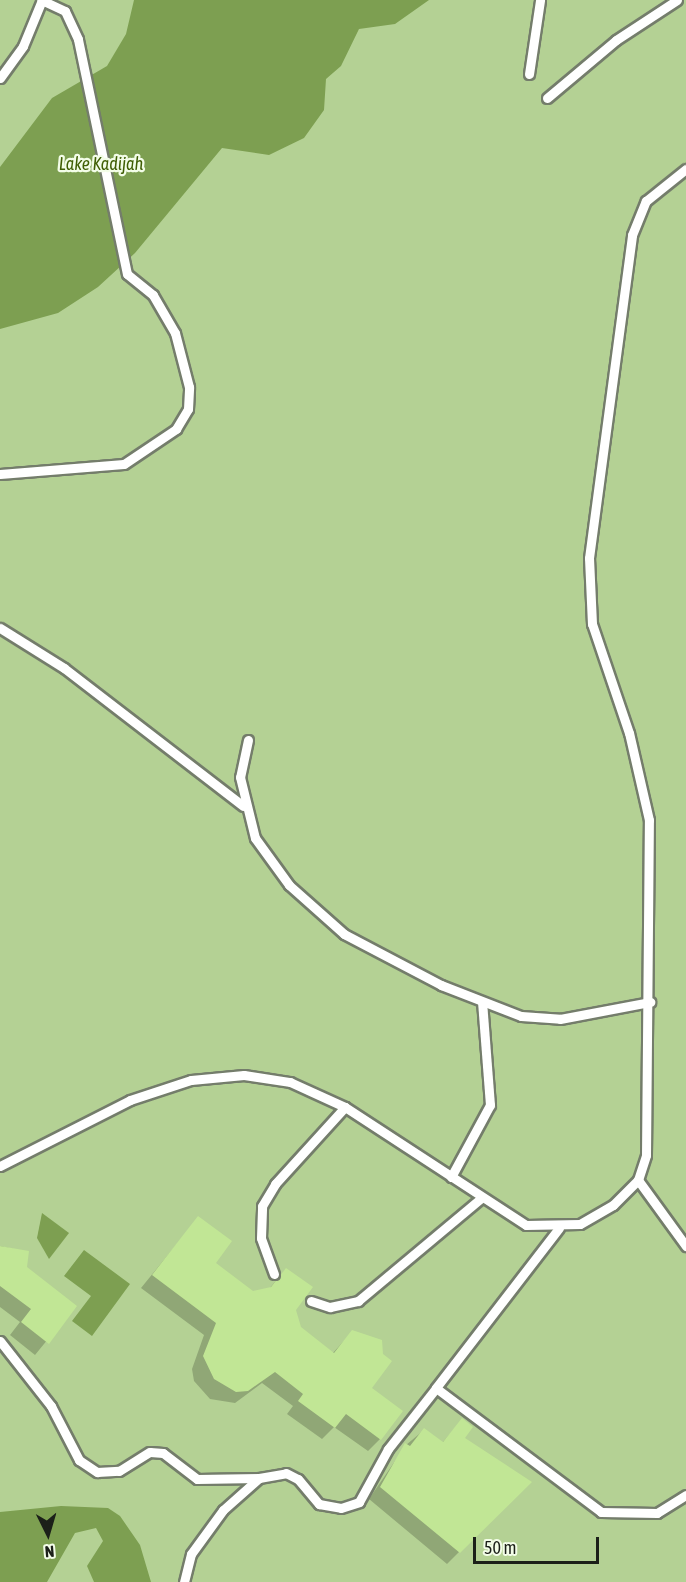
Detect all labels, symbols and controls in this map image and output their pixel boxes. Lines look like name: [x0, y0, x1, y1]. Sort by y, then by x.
water label: Lake Kadijah: [59, 153, 143, 175]
north arrow: [18, 1504, 78, 1564]
scale bar: [476, 1525, 602, 1563]
text: 50 m: [484, 1537, 516, 1558]
text: N: [44, 1543, 55, 1561]

